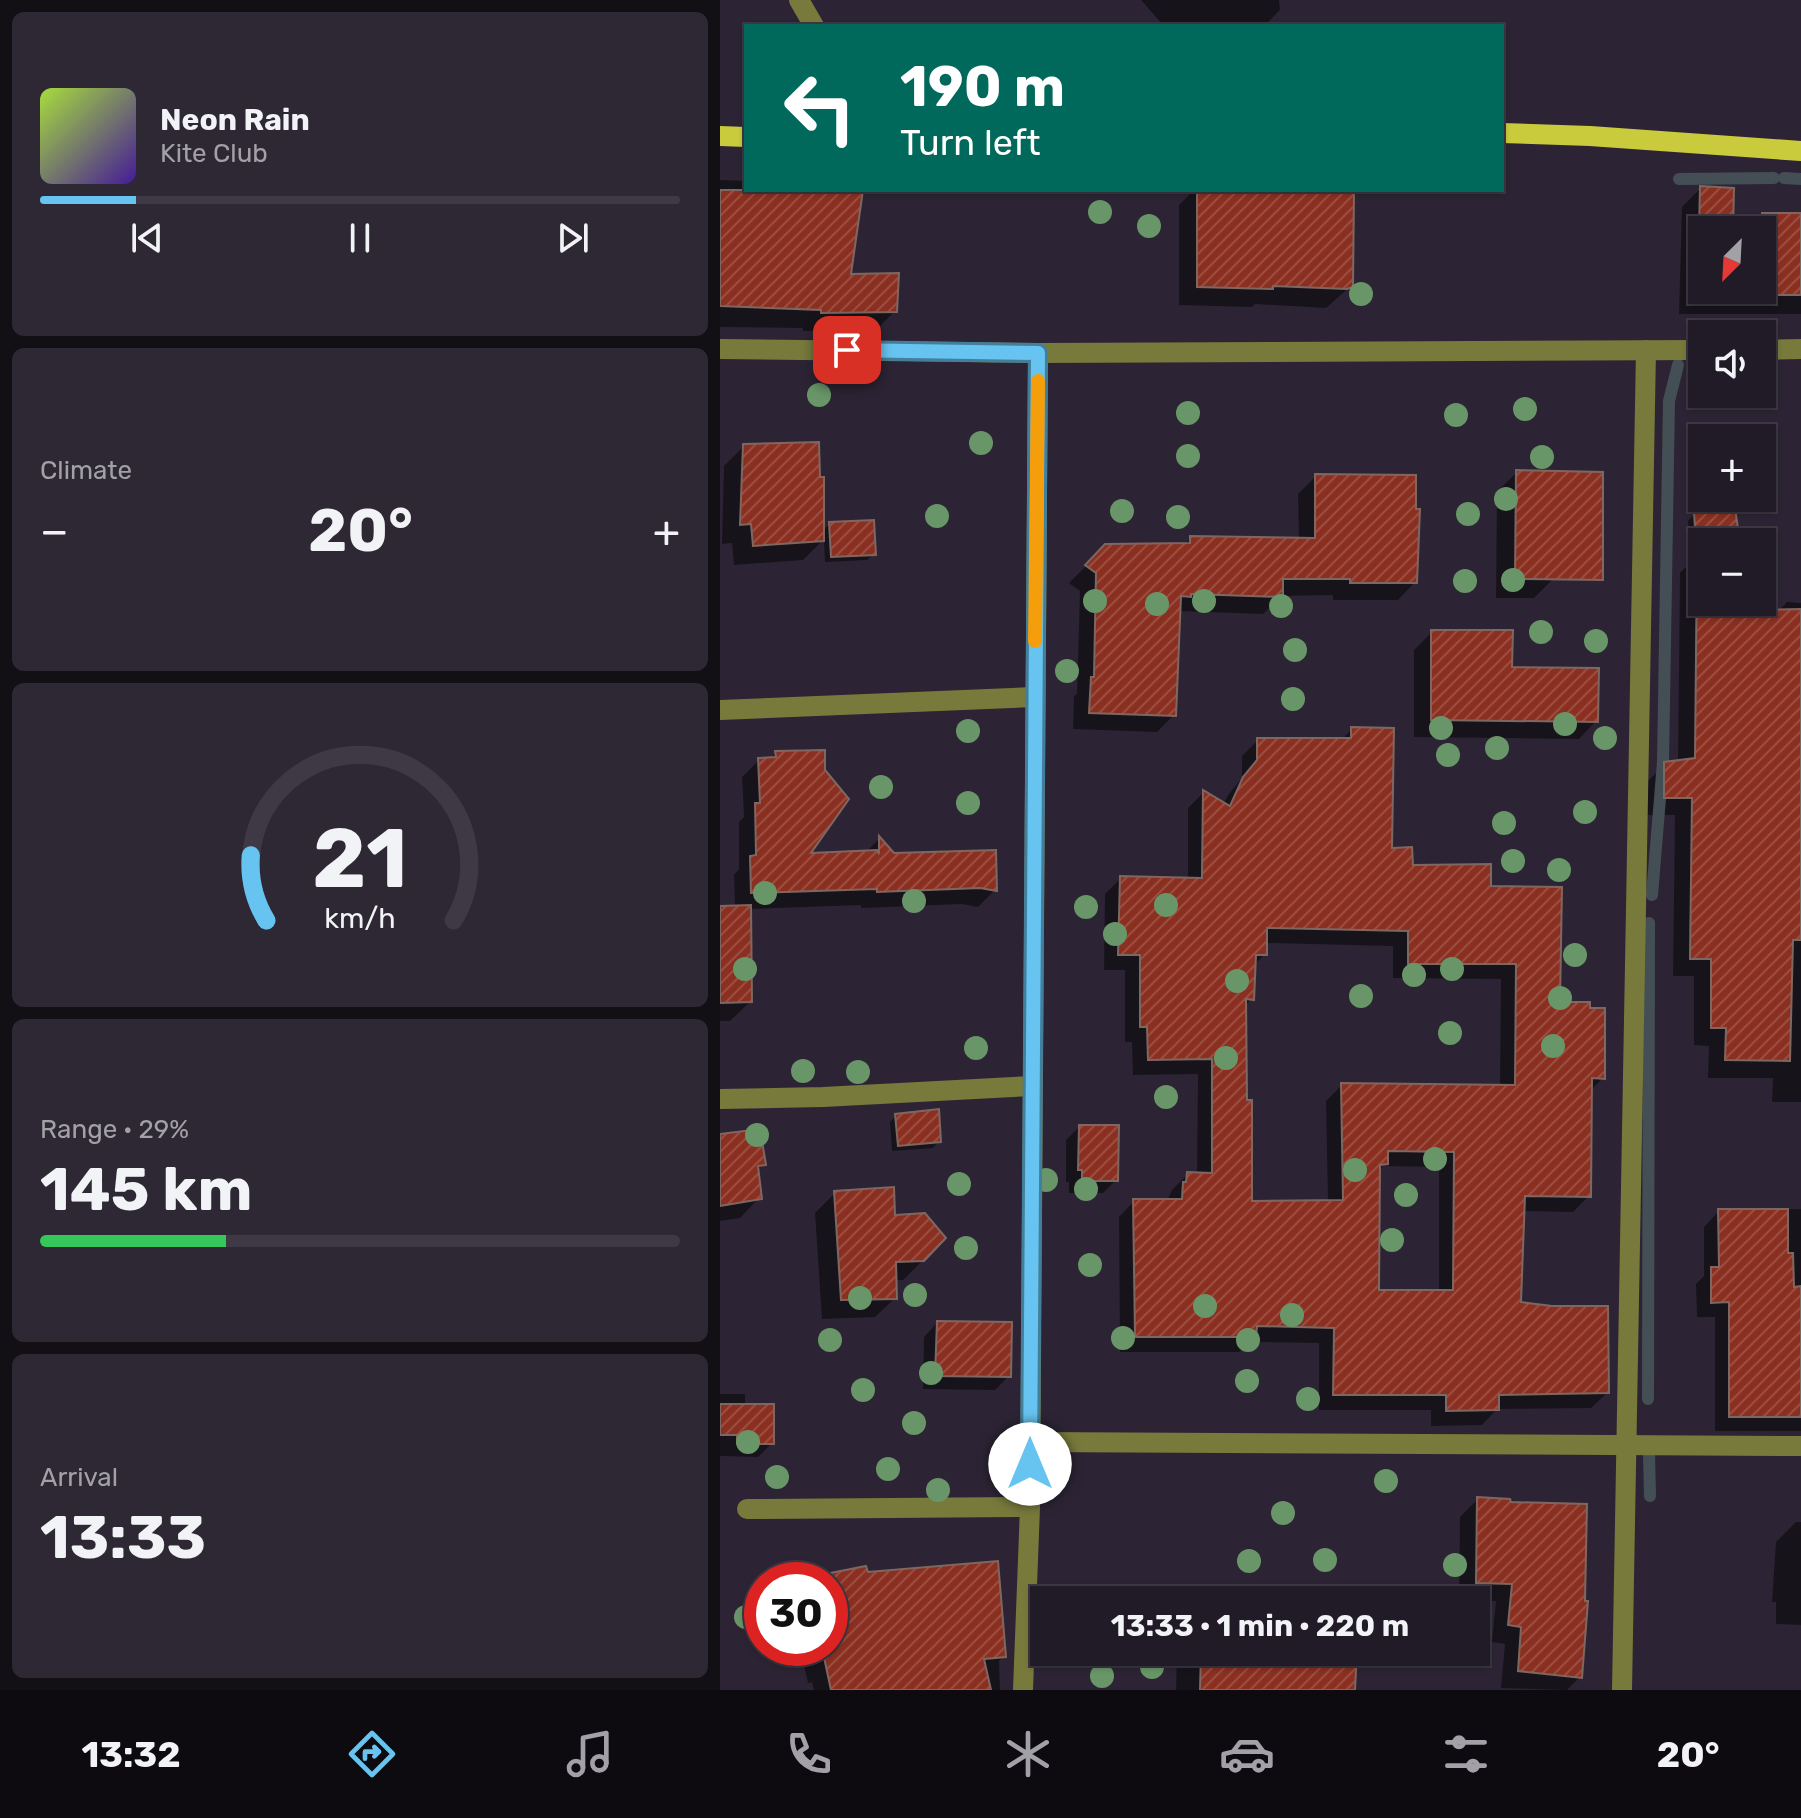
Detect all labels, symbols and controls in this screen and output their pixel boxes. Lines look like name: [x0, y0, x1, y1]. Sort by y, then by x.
text: 190 m: [900, 54, 1065, 120]
icon: left: [768, 56, 872, 160]
text: Neon Rain: [160, 102, 310, 138]
text: Turn left: [900, 121, 1041, 164]
text: Kite Club: [160, 138, 268, 169]
icon: previous: [125, 216, 169, 260]
icon: pause: [338, 216, 382, 260]
icon: next: [551, 216, 595, 260]
north arrow: [1688, 216, 1776, 304]
map controls: [1688, 216, 1776, 616]
pin: [813, 316, 881, 384]
button: sound: [1688, 320, 1776, 408]
icon: arrive: [825, 328, 869, 372]
button: +: [1688, 424, 1776, 512]
text: Climate: [40, 455, 132, 486]
text: 20°: [308, 495, 413, 566]
text: −: [40, 505, 69, 557]
text: +: [653, 505, 680, 557]
button: −: [1688, 528, 1776, 616]
text: 21: [312, 809, 408, 908]
text: km/h: [324, 901, 396, 935]
text: Range · 29%: [40, 1114, 189, 1145]
text: 145 km: [40, 1154, 252, 1225]
position arrow: [988, 1422, 1072, 1506]
text: Arrival: [40, 1462, 118, 1493]
text: 13:33: [40, 1502, 206, 1573]
speed limit sign: 30: [744, 1562, 848, 1666]
text: 13:33 · 1 min · 220 m: [1111, 1608, 1409, 1644]
icon: directions: [344, 1726, 400, 1782]
icon: music: [562, 1726, 618, 1782]
icon: phone: [781, 1726, 837, 1782]
icon: climate: [1000, 1726, 1056, 1782]
icon: car: [1219, 1726, 1275, 1782]
icon: filters: [1438, 1726, 1494, 1782]
text: 13:32: [81, 1733, 181, 1776]
text: 20°: [1657, 1733, 1720, 1776]

